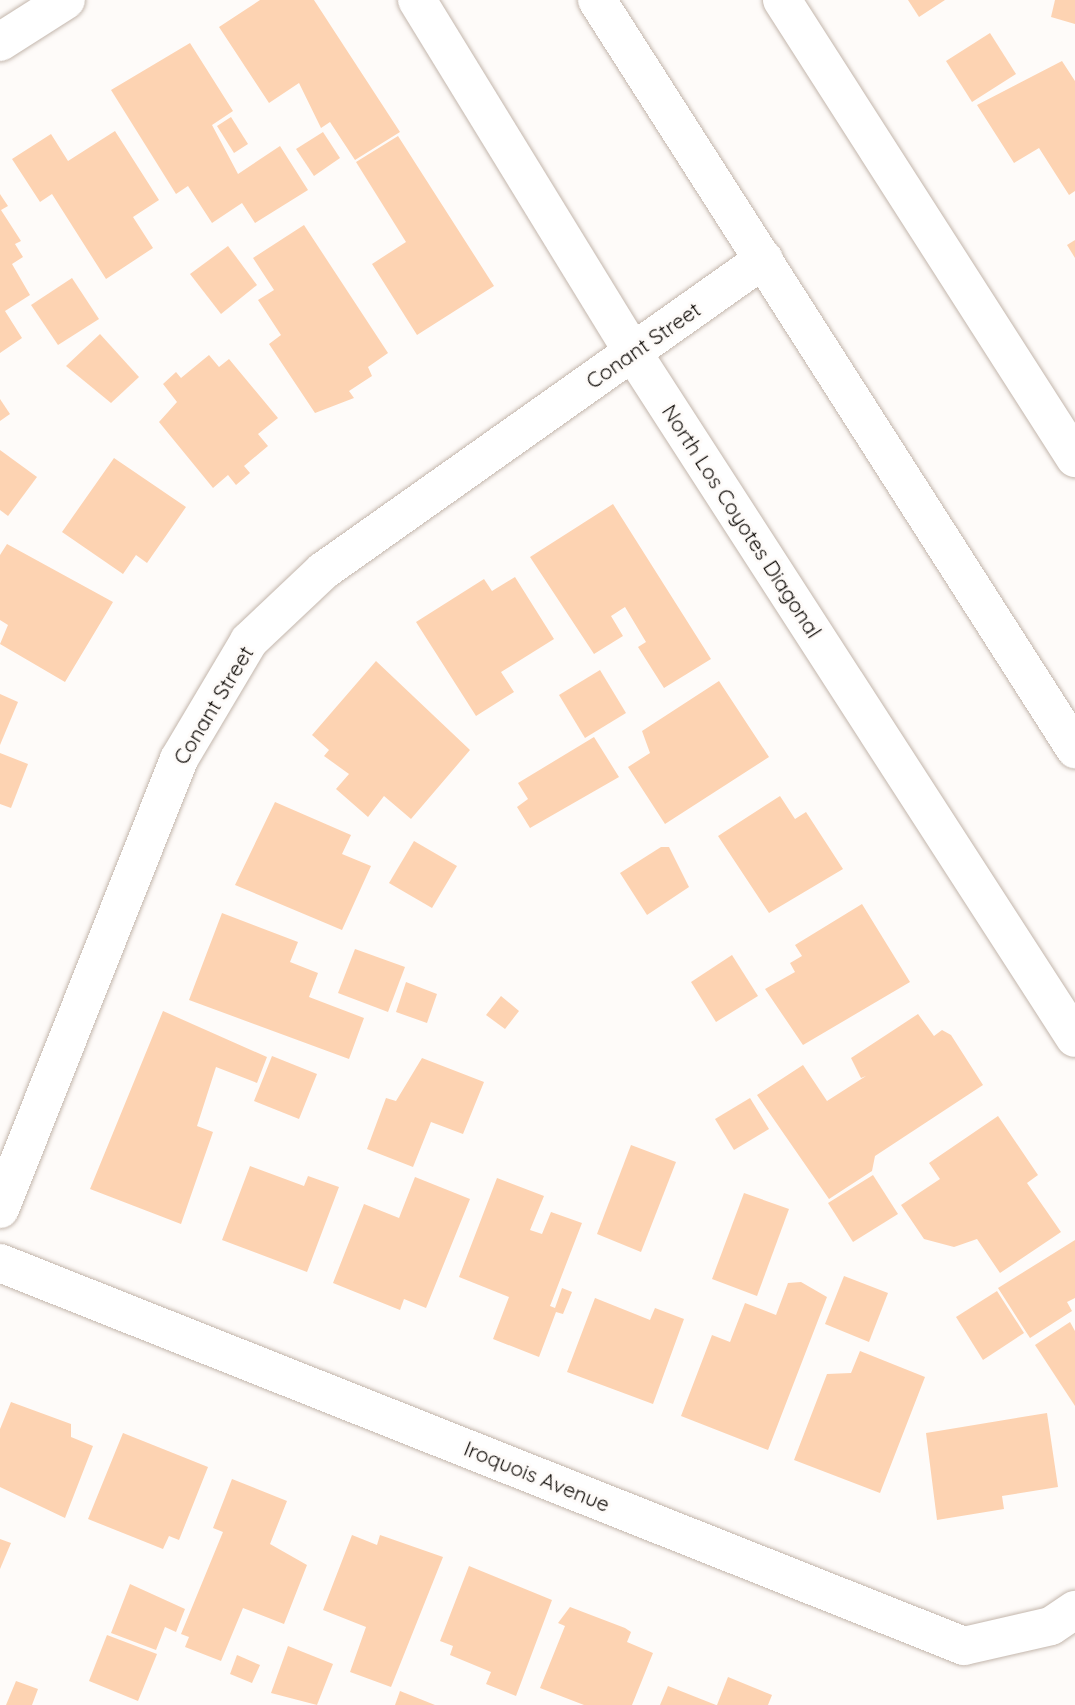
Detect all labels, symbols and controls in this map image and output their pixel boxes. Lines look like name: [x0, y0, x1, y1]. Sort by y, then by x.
street label: Conant Street: [581, 296, 705, 394]
street label: North Los Coyotes Diagonal: [657, 400, 827, 642]
street label: Conant Street: [168, 641, 258, 769]
street label: Iroquois Avenue: [461, 1435, 613, 1517]

